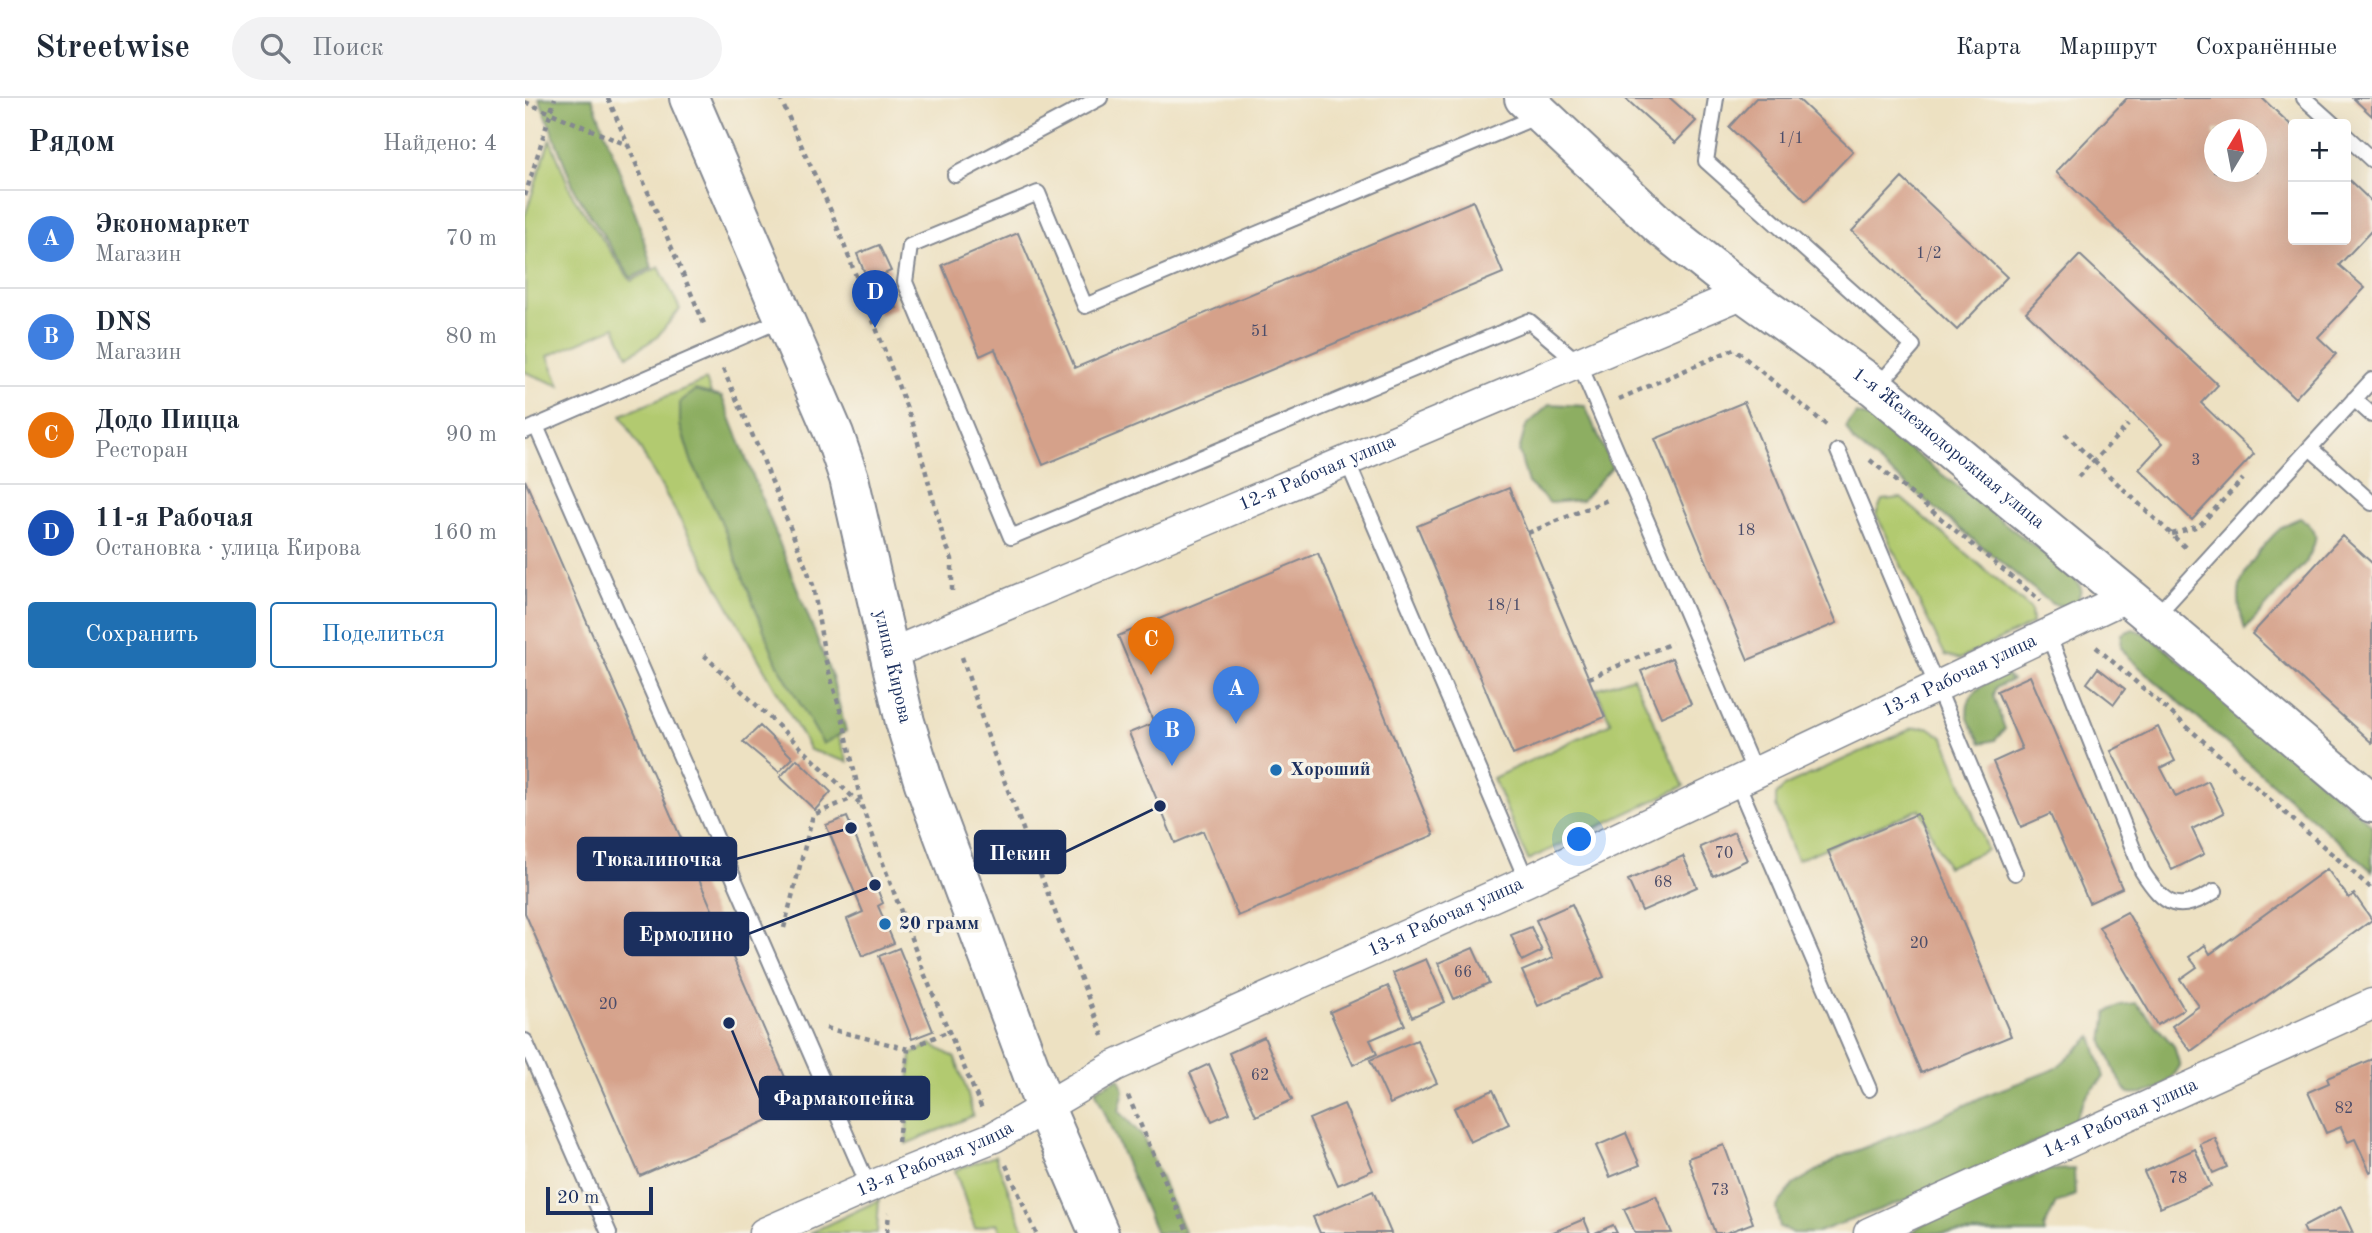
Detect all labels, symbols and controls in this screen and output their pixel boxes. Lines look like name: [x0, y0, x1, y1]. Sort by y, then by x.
search box: [232, 17, 722, 80]
icon: search: [256, 29, 294, 67]
text: Streetwise: [35, 32, 190, 65]
text: Поиск: [312, 35, 384, 61]
text: Карта: [1956, 36, 2021, 60]
text: Маршрут: [2059, 36, 2157, 60]
text: Сохранённые: [2195, 36, 2337, 60]
north arrow: [2204, 119, 2267, 182]
map controls: [2288, 119, 2351, 245]
button: +: [2288, 119, 2351, 182]
text: Рядом: [28, 128, 115, 158]
house number: 1/1: [1778, 131, 1804, 147]
text: Найдено: 4: [383, 132, 497, 155]
button: −: [2288, 182, 2351, 245]
text: Экономаркет: [95, 212, 250, 238]
text: A: [42, 227, 60, 250]
text: 70 m: [446, 227, 497, 250]
text: Магазин: [95, 243, 181, 266]
house number: 1/2: [1916, 246, 1942, 262]
pin: D: [852, 270, 898, 328]
text: DNS: [95, 310, 151, 336]
house number: 51: [1251, 324, 1269, 340]
text: B: [43, 325, 59, 348]
text: 80 m: [446, 325, 497, 348]
text: Магазин: [95, 341, 181, 364]
street label: 1-я Железнодорожная улица: [1848, 364, 2048, 533]
text: Додо Пицца: [95, 408, 240, 434]
text: C: [43, 423, 59, 446]
text: 90 m: [446, 423, 497, 446]
street label: 12-я Рабочая улица: [1236, 432, 1399, 515]
text: Ресторан: [95, 439, 188, 462]
house number: 3: [2191, 453, 2201, 469]
text: 11-я Рабочая: [95, 506, 253, 532]
text: D: [42, 521, 60, 544]
text: 160 m: [432, 521, 497, 544]
house number: 18: [1737, 523, 1755, 539]
text: Остановка · улица Кирова: [95, 537, 361, 560]
house number: 18/1: [1486, 598, 1522, 614]
button: Сохранить: [28, 602, 256, 668]
button: Поделиться: [270, 602, 497, 668]
street label: улица Кирова: [870, 608, 915, 726]
pin: C: [1128, 617, 1174, 675]
street label: 13-я Рабочая улица: [1880, 631, 2040, 720]
pin: A: [1213, 666, 1259, 724]
pin: B: [1149, 708, 1195, 766]
place label: Хороший: [1290, 761, 1371, 780]
marker: Хороший: [1268, 762, 1284, 778]
your location: [1562, 822, 1596, 856]
callout: Пекин: [975, 831, 1065, 873]
callout: Тюкалиночка: [578, 838, 736, 880]
text: Пекин: [989, 844, 1051, 865]
house number: 70: [1715, 846, 1733, 862]
text: Тюкалиночка: [592, 850, 722, 871]
street label: 13-я Рабочая улица: [1365, 874, 1527, 961]
house number: 68: [1654, 875, 1672, 891]
callout: Ермолино: [625, 913, 748, 955]
place label: 20 грамм: [899, 915, 979, 934]
marker: 20 грамм: [877, 916, 893, 932]
text: Ермолино: [639, 925, 733, 946]
house number: 20: [1910, 936, 1928, 952]
house number: 66: [1454, 965, 1472, 981]
house number: 20: [599, 997, 617, 1013]
house number: 62: [1251, 1068, 1269, 1084]
street label: 14-я Рабочая улица: [2040, 1075, 2201, 1162]
callout: Фармакопейка: [760, 1077, 929, 1119]
text: Фармакопейка: [773, 1089, 915, 1110]
house number: 82: [2335, 1101, 2353, 1117]
street label: 13-я Рабочая улица: [853, 1118, 1017, 1201]
house number: 78: [2169, 1171, 2187, 1187]
house number: 73: [1711, 1183, 1729, 1199]
scale bar: [546, 1184, 653, 1216]
text: 20 m: [557, 1189, 599, 1208]

